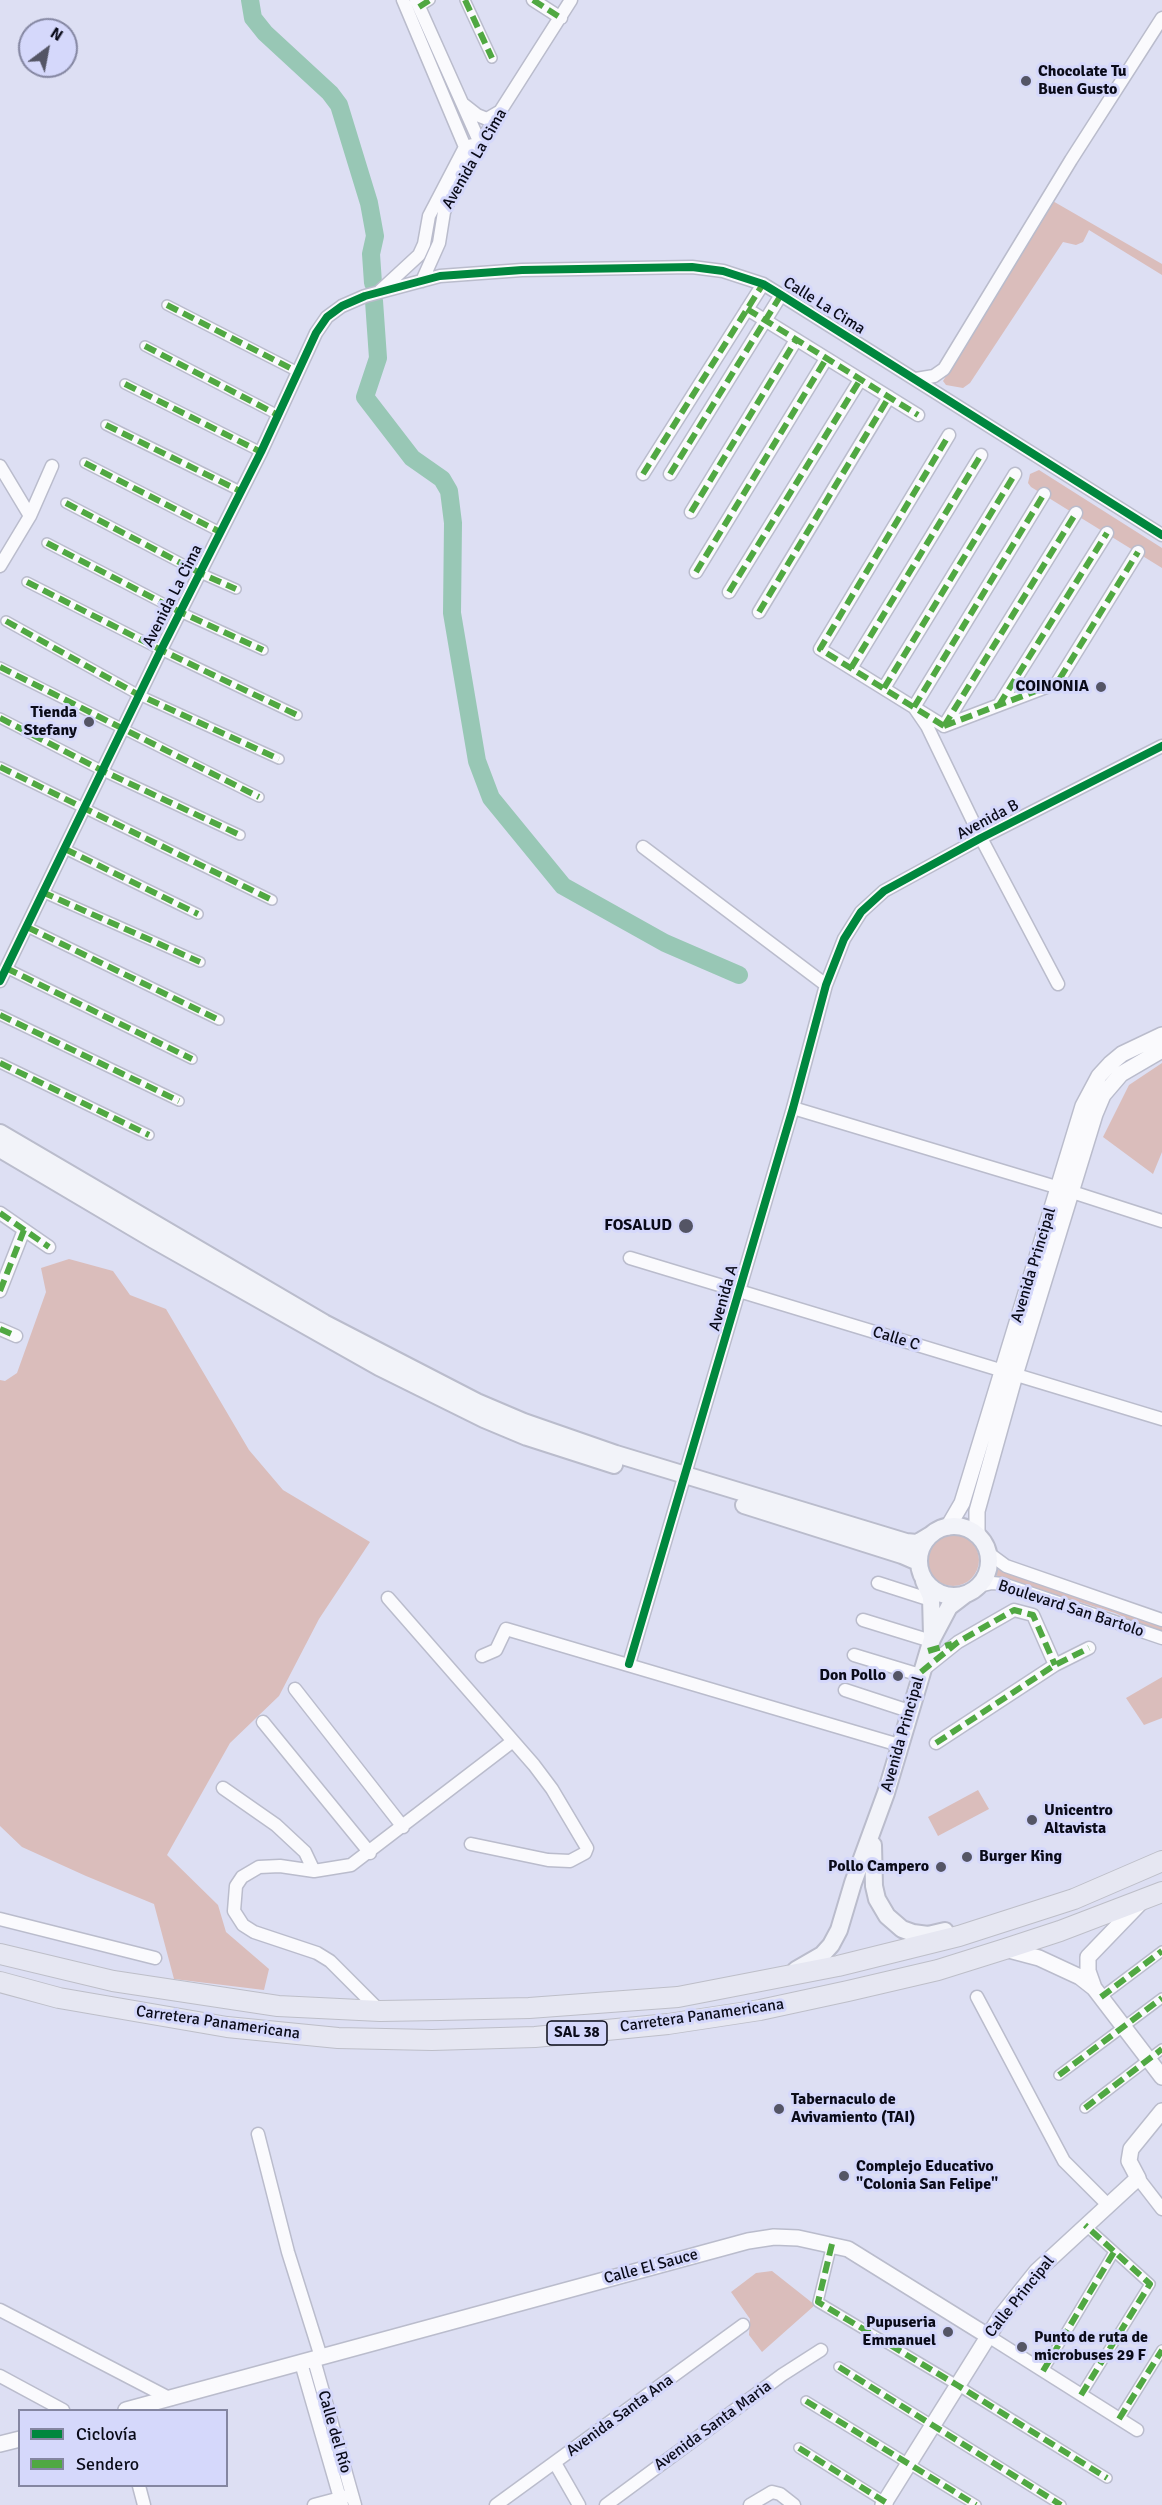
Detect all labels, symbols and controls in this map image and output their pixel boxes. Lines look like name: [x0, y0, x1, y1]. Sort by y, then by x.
north arrow: [18, 18, 78, 78]
text: N: [46, 23, 66, 46]
place label: Chocolate Tu Buen Gusto: [1038, 62, 1127, 100]
marker: Chocolate Tu Buen Gusto: [1019, 74, 1033, 88]
street label: Avenida La Cima: [439, 106, 511, 212]
street label: Calle La Cima: [780, 273, 868, 339]
street label: Avenida La Cima: [139, 542, 207, 650]
place label: COINONIA: [1015, 677, 1089, 697]
marker: COINONIA: [1094, 680, 1108, 694]
place label: Tienda Stefany: [24, 703, 77, 741]
marker: Tienda Stefany: [82, 715, 96, 729]
street label: Avenida B: [954, 796, 1022, 844]
street label: Avenida Principal: [1007, 1205, 1061, 1325]
place label: FOSALUD: [604, 1216, 672, 1236]
marker: FOSALUD: [677, 1217, 695, 1235]
street label: Avenida A: [705, 1263, 743, 1333]
street label: Calle C: [870, 1323, 922, 1355]
street label: Boulevard San Bartolo: [996, 1576, 1146, 1642]
place label: Don Pollo: [819, 1666, 886, 1686]
marker: Don Pollo: [891, 1669, 905, 1683]
street label: Avenida Principal: [877, 1674, 929, 1794]
place label: Unicentro Altavista: [1044, 1801, 1113, 1839]
marker: Unicentro Altavista: [1025, 1813, 1039, 1827]
place label: Burger King: [979, 1847, 1062, 1867]
marker: Burger King: [960, 1850, 974, 1864]
place label: Pollo Campero: [828, 1857, 929, 1877]
marker: Pollo Campero: [934, 1860, 948, 1874]
street label: Carretera Panamericana: [619, 1995, 785, 2037]
street label: Carretera Panamericana: [135, 2002, 301, 2044]
road number: SAL 38: [547, 2021, 607, 2045]
place label: Tabernaculo de Avivamiento (TAI): [791, 2090, 915, 2128]
marker: Tabernaculo de Avivamiento (TAI): [772, 2102, 786, 2116]
place label: Complejo Educativo "Colonia San Felipe": [856, 2157, 998, 2195]
marker: Complejo Educativo "Colonia San Felipe": [837, 2169, 851, 2183]
street label: Calle El Sauce: [602, 2245, 700, 2289]
street label: Calle Principal: [981, 2252, 1059, 2342]
place label: Pupuseria Emmanuel: [862, 2313, 936, 2351]
marker: Pupuseria Emmanuel: [941, 2325, 955, 2339]
place label: Punto de ruta de microbuses 29 F: [1034, 2328, 1148, 2366]
marker: Punto de ruta de microbuses 29 F: [1015, 2340, 1029, 2354]
street label: Avenida Santa Ana: [563, 2371, 677, 2461]
street label: Avenida Santa Maria: [651, 2377, 775, 2475]
street label: Calle del Río: [313, 2388, 355, 2476]
legend: [18, 2409, 228, 2487]
text: Ciclovía: [76, 2423, 137, 2445]
text: Sendero: [76, 2453, 139, 2475]

